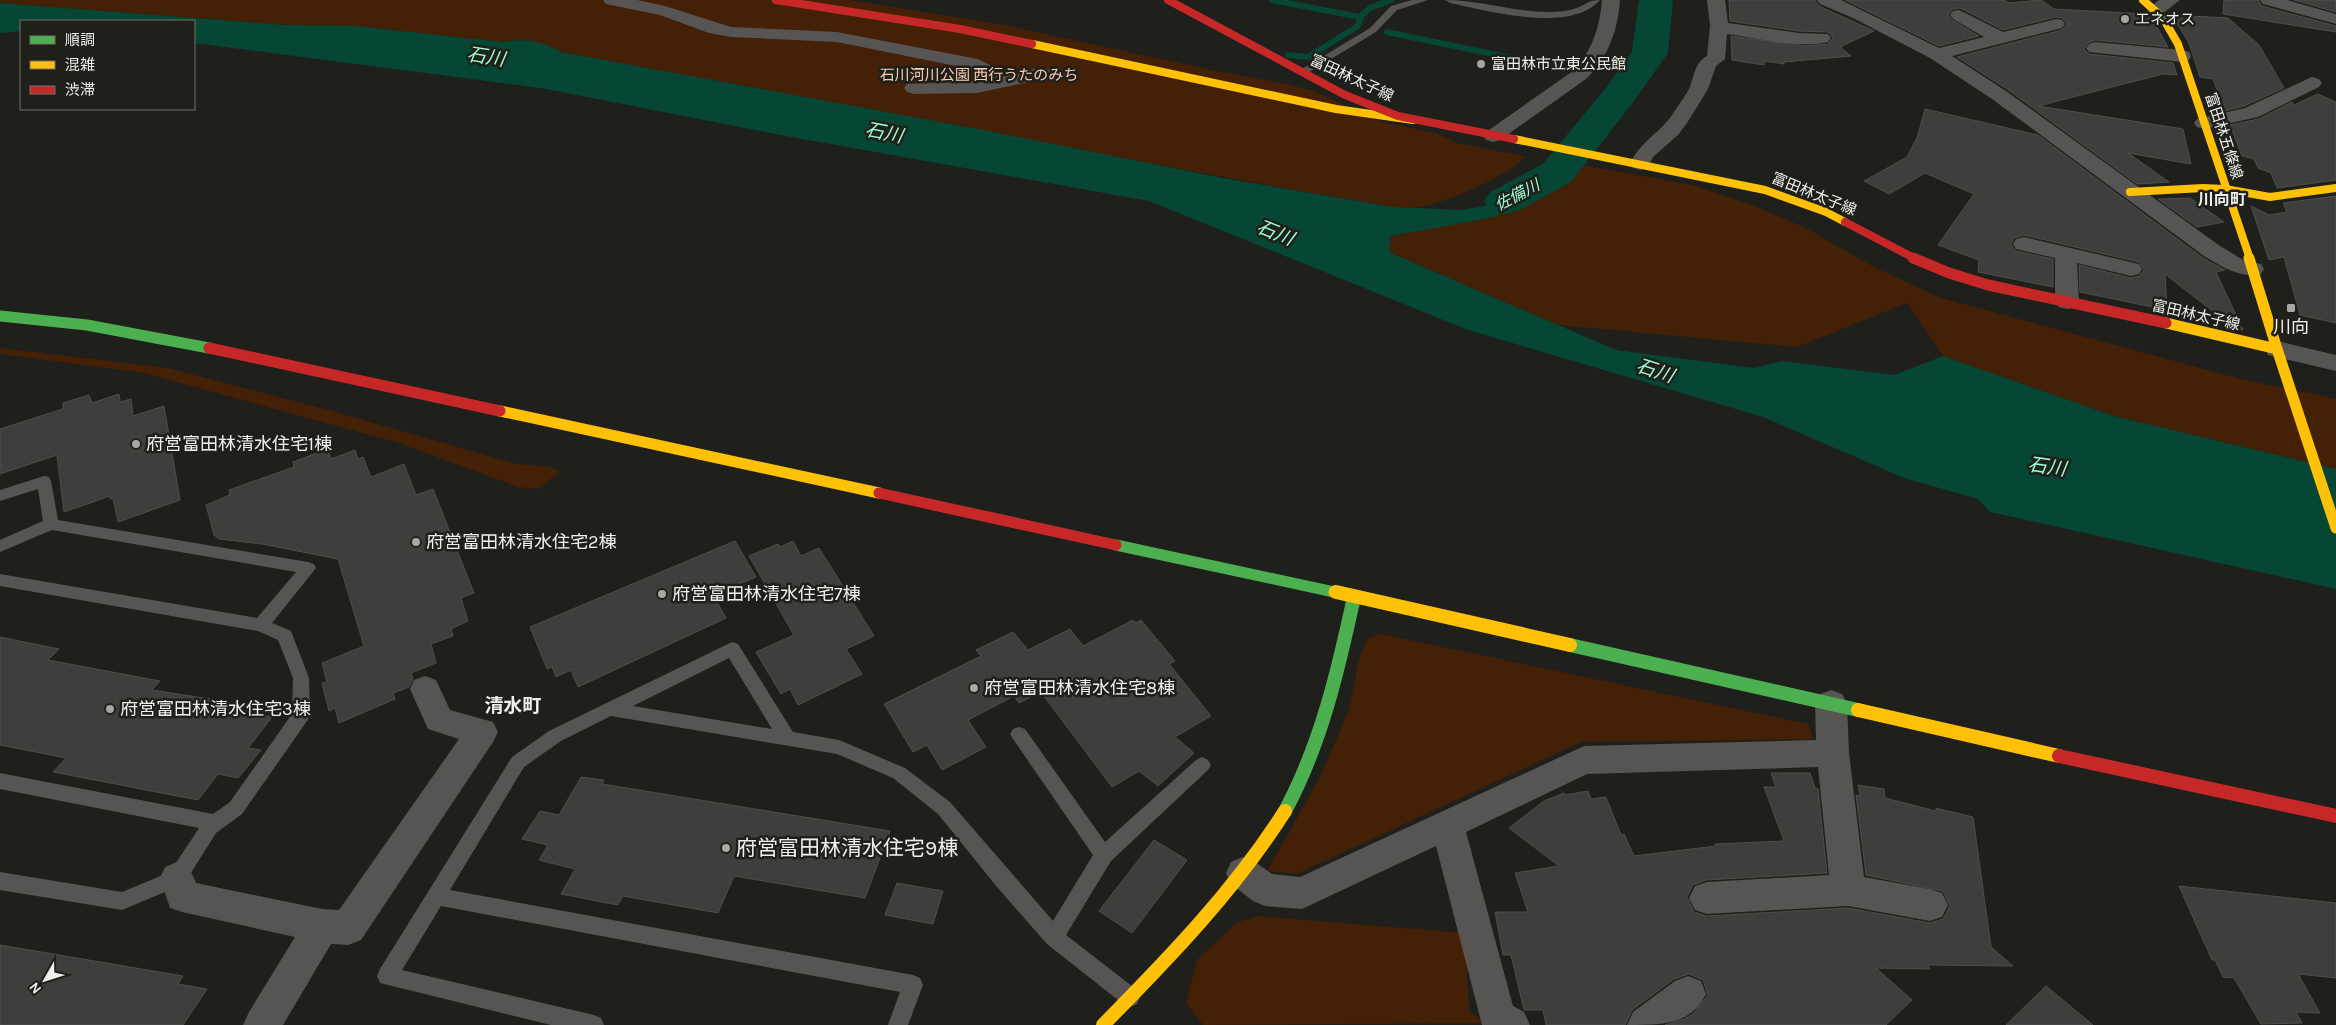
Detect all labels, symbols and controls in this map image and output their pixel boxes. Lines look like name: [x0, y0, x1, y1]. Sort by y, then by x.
place label: エネオス: [2135, 10, 2195, 28]
marker: エネオス: [2119, 13, 2131, 25]
legend: [20, 20, 195, 110]
text: 順調: [65, 31, 95, 49]
water label: 石川: [466, 43, 508, 71]
street label: 富田林太子線: [1307, 51, 1397, 105]
place label: 富田林市立東公民館: [1491, 55, 1626, 73]
text: 混雑: [65, 56, 95, 74]
marker: 富田林市立東公民館: [1475, 58, 1487, 70]
park label: 石川河川公園 西行うたのみち: [880, 66, 1078, 84]
text: 渋滞: [65, 81, 95, 99]
street label: 富田林五條線: [2202, 90, 2246, 182]
water label: 石川: [863, 119, 907, 148]
street label: 富田林太子線: [1769, 169, 1859, 219]
water label: 佐備川: [1491, 174, 1544, 215]
district label: 川向町: [2198, 190, 2246, 209]
water label: 石川: [1253, 216, 1299, 251]
street label: 富田林太子線: [2150, 296, 2242, 334]
marker: 川向: [2285, 302, 2297, 314]
place label: 川向: [2273, 316, 2309, 338]
water label: 石川: [1634, 355, 1678, 388]
place label: 府営富田林清水住宅1棟: [146, 433, 332, 455]
marker: 府営富田林清水住宅1棟: [130, 438, 142, 450]
water label: 石川: [2027, 453, 2069, 481]
place label: 府営富田林清水住宅2棟: [426, 531, 616, 553]
marker: 府営富田林清水住宅2棟: [410, 536, 422, 548]
place label: 府営富田林清水住宅7棟: [672, 583, 860, 605]
marker: 府営富田林清水住宅7棟: [656, 588, 668, 600]
place label: 府営富田林清水住宅8棟: [984, 677, 1175, 699]
marker: 府営富田林清水住宅8棟: [968, 682, 980, 694]
district label: 清水町: [484, 695, 542, 717]
place label: 府営富田林清水住宅3棟: [120, 698, 311, 720]
marker: 府営富田林清水住宅3棟: [104, 703, 116, 715]
place label: 府営富田林清水住宅9棟: [736, 836, 958, 860]
marker: 府営富田林清水住宅9棟: [720, 842, 732, 854]
north arrow: [20, 955, 70, 1005]
text: N: [26, 979, 45, 997]

